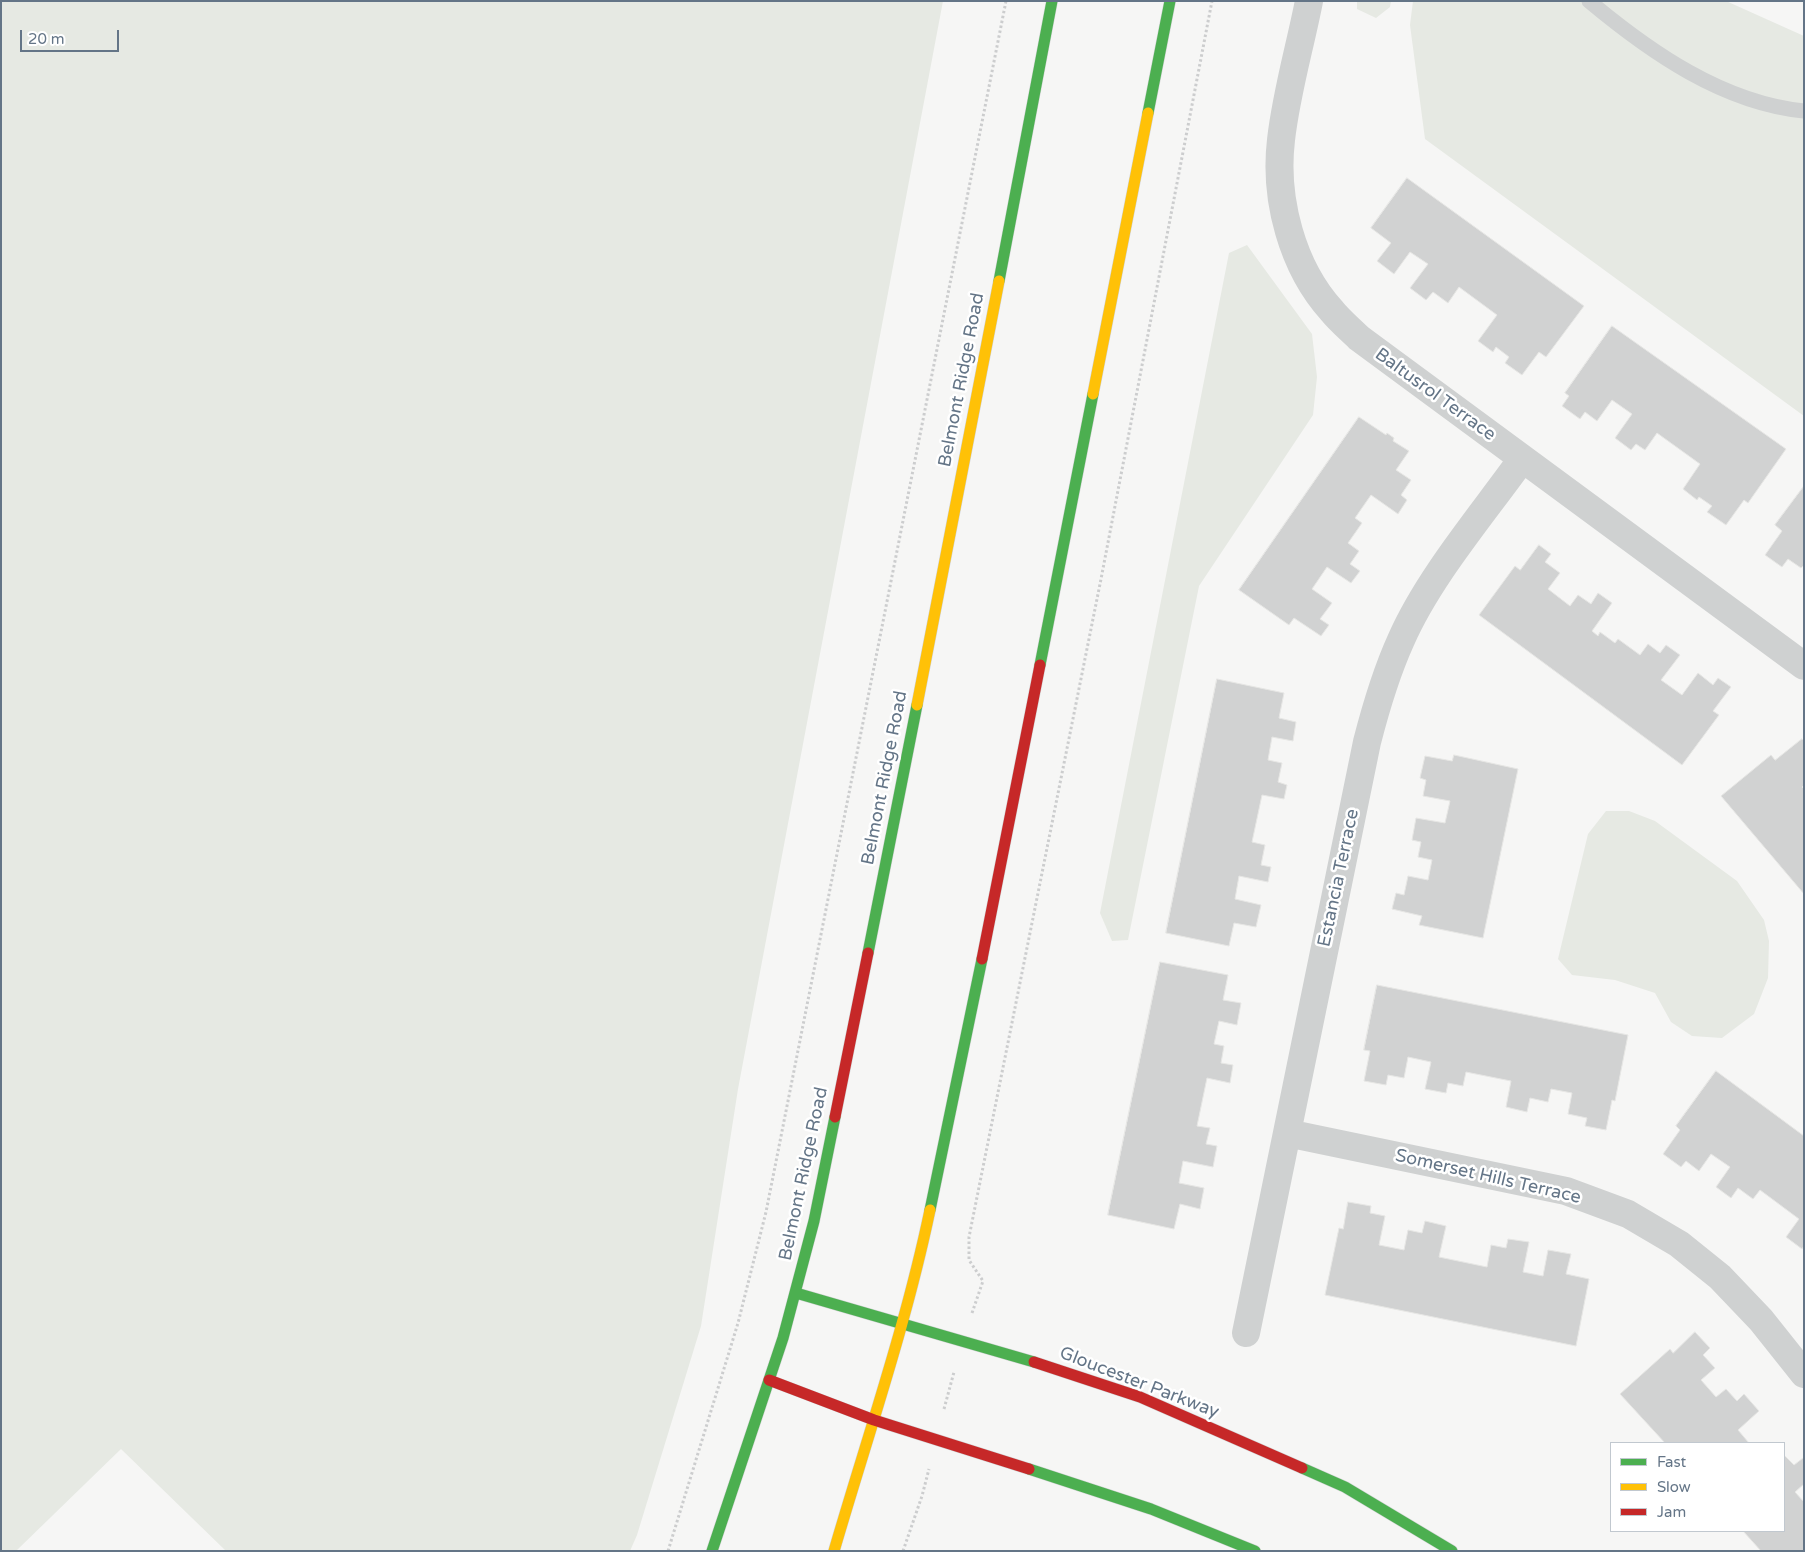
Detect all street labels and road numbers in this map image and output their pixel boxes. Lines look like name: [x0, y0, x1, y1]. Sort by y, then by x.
street label: Belmont Ridge Road: [935, 291, 989, 469]
street label: Baltusrol Terrace: [1370, 344, 1500, 446]
street label: Belmont Ridge Road: [858, 689, 912, 867]
street label: Estancia Terrace: [1314, 807, 1364, 949]
street label: Belmont Ridge Road: [775, 1085, 833, 1263]
street label: Somerset Hills Terrace: [1393, 1145, 1583, 1209]
street label: Gloucester Parkway: [1056, 1343, 1222, 1423]

